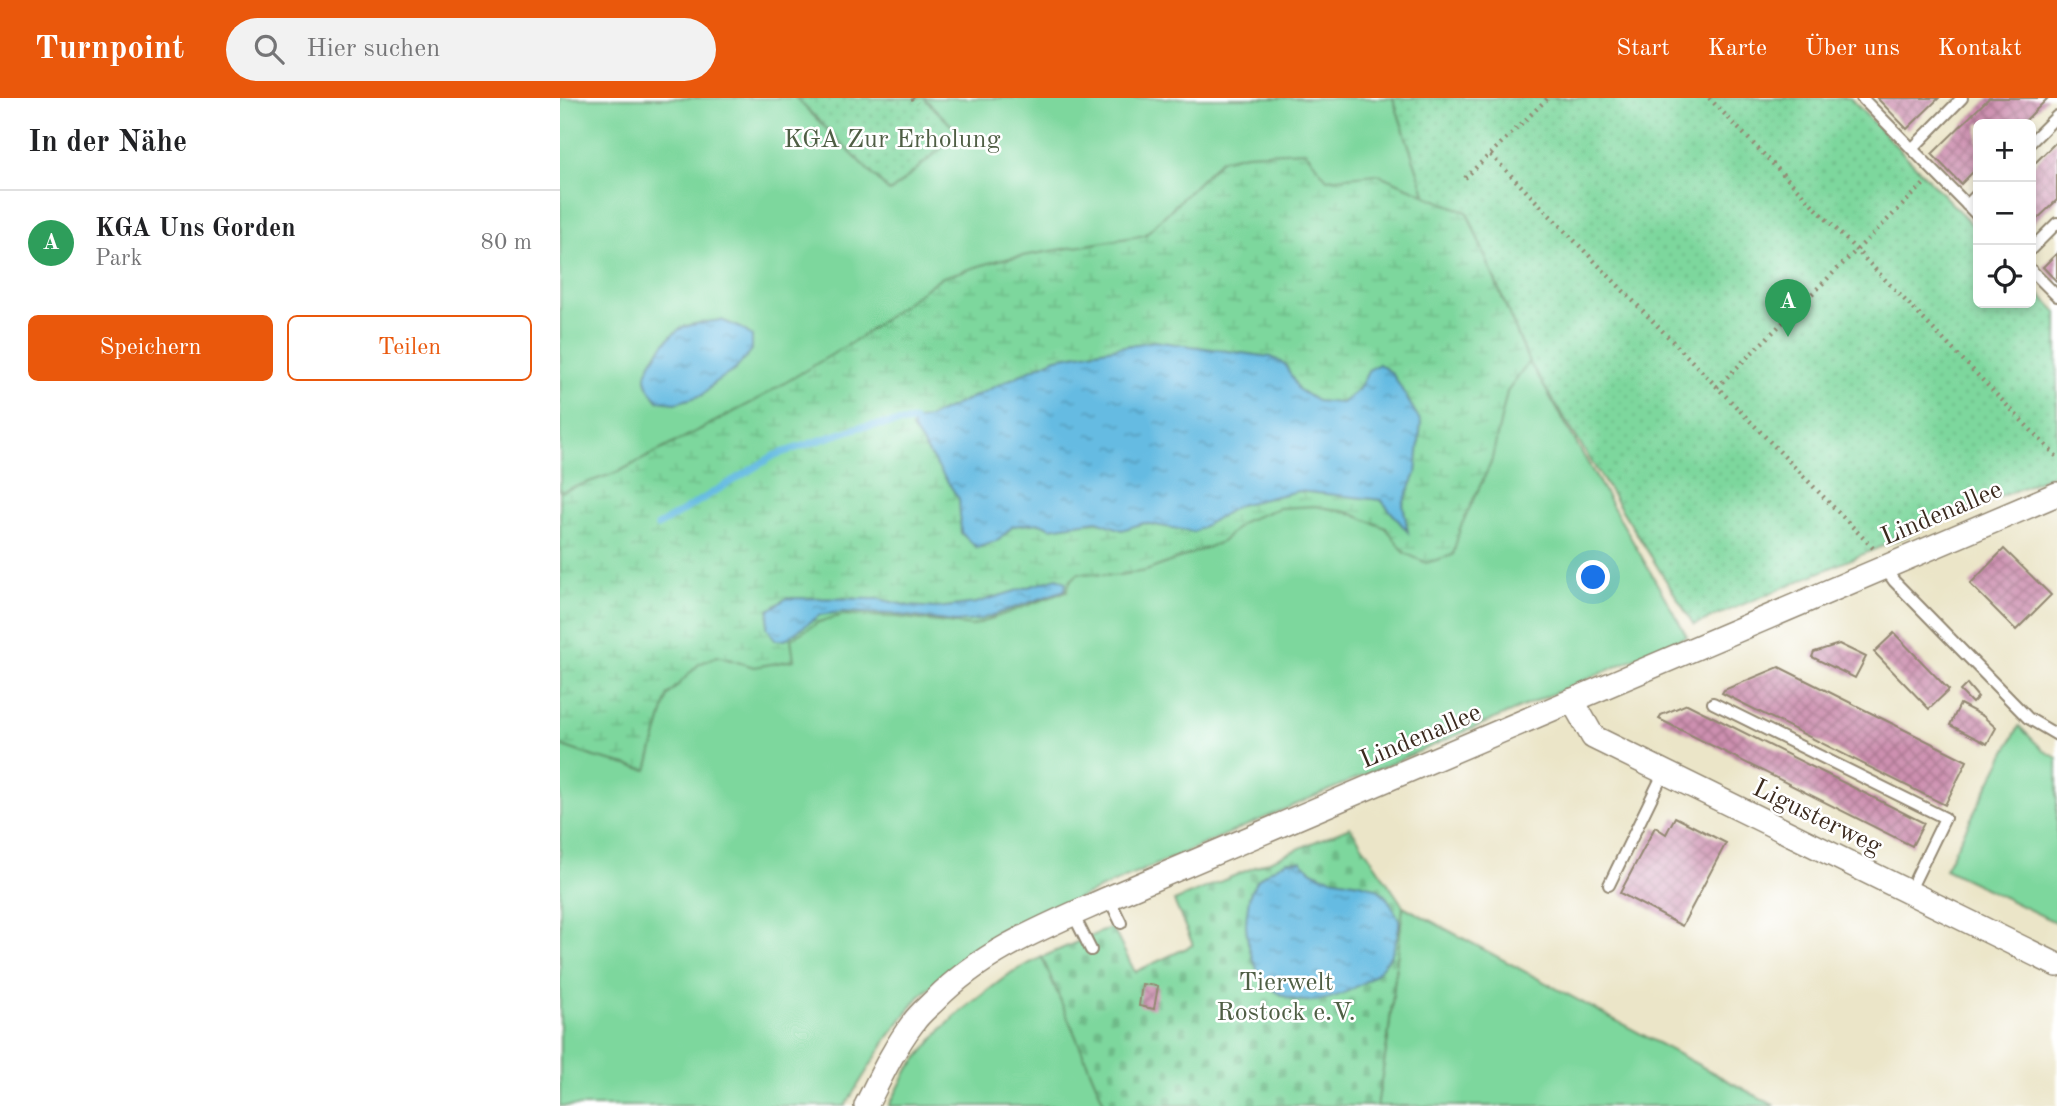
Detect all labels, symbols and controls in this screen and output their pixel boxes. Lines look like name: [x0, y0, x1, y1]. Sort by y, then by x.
search box: [226, 18, 716, 81]
icon: search: [250, 30, 288, 68]
text: Turnpoint: [35, 33, 184, 66]
text: Hier suchen: [306, 36, 440, 62]
text: Start: [1616, 37, 1670, 61]
text: Karte: [1708, 37, 1767, 61]
text: Über uns: [1805, 37, 1900, 61]
text: Kontakt: [1938, 37, 2022, 61]
map controls: [1973, 119, 2036, 308]
button: +: [1973, 119, 2036, 182]
park label: KGA Zur Erholung: [783, 127, 1001, 153]
text: In der Nähe: [28, 128, 187, 158]
button: −: [1973, 182, 2036, 245]
text: KGA Uns Gorden: [95, 216, 296, 242]
text: A: [42, 231, 60, 254]
text: 80 m: [481, 231, 532, 254]
button: locate: [1973, 245, 2036, 308]
text: Park: [95, 247, 142, 270]
pin: A: [1765, 279, 1811, 337]
button: Speichern: [28, 315, 273, 381]
button: Teilen: [287, 315, 532, 381]
street label: Lindenallee: [1877, 477, 2006, 551]
your location: [1576, 560, 1610, 594]
street label: Lindenallee: [1356, 700, 1485, 774]
street label: Ligusterweg: [1748, 775, 1886, 860]
park label: Tierwelt Rostock e.V.: [1216, 970, 1356, 1026]

